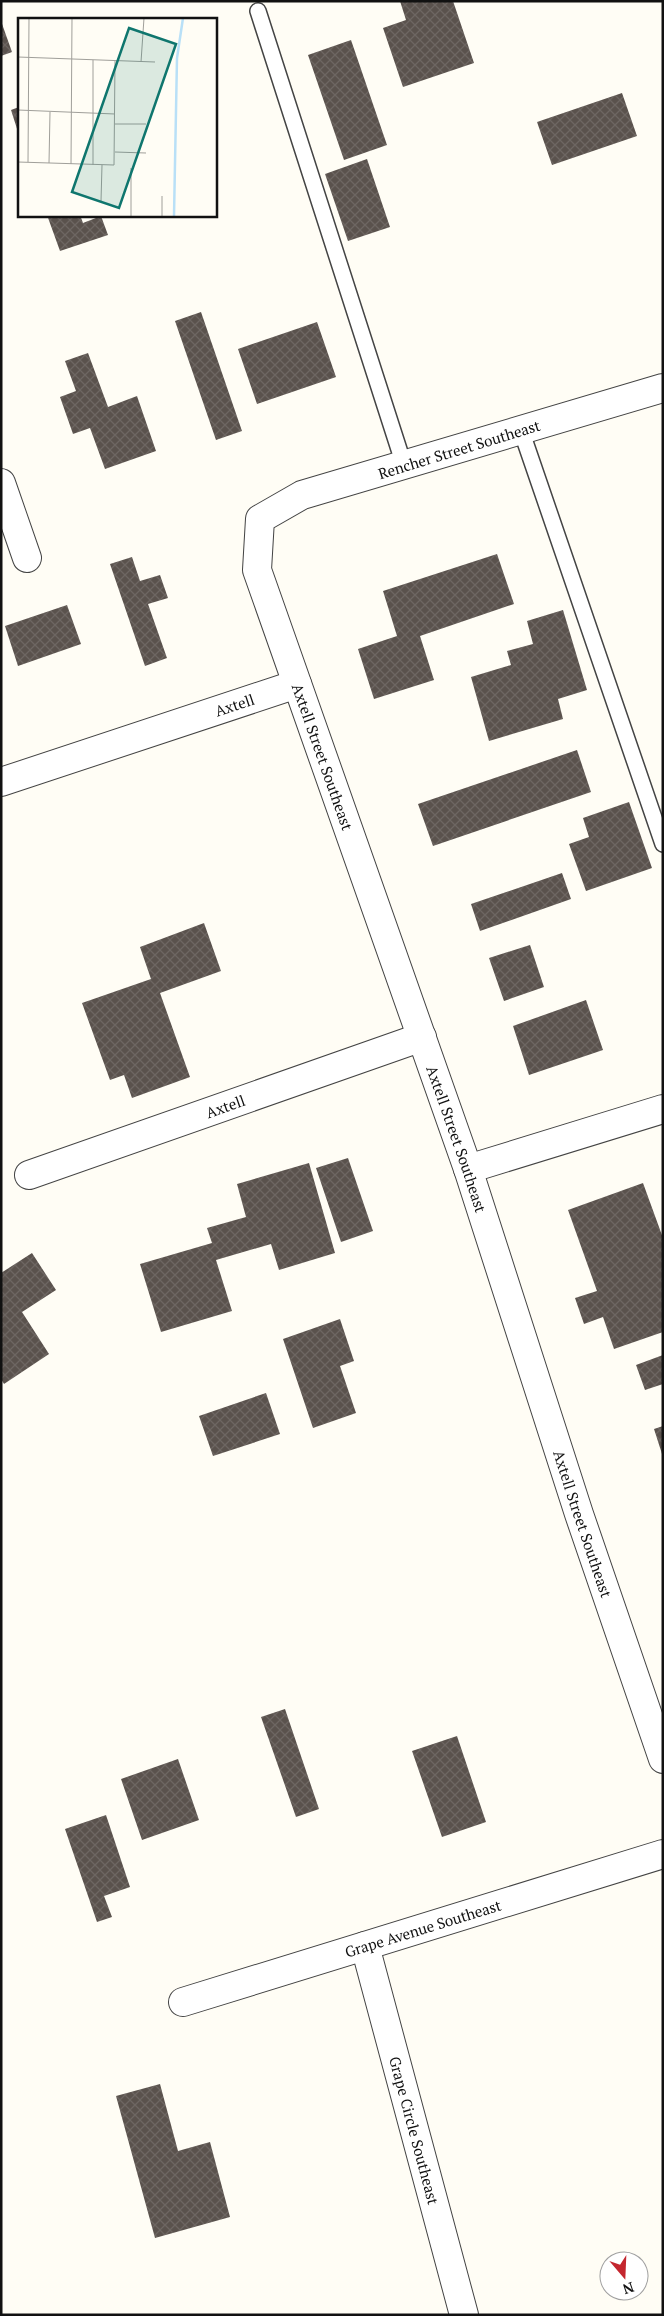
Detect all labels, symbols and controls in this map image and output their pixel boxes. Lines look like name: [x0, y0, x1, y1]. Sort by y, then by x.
inset map: [18, 18, 216, 216]
street label: Rencher Street Southeast: [375, 415, 543, 483]
street label: Axtell Street Southeast: [288, 681, 358, 833]
street label: Axtell: [212, 689, 257, 720]
street label: Axtell Street Southeast: [422, 1063, 491, 1215]
street label: Axtell: [203, 1090, 248, 1122]
street label: Axtell Street Southeast: [549, 1448, 617, 1600]
street label: Grape Avenue Southeast: [342, 1894, 504, 1962]
street label: Grape Circle Southeast: [385, 2054, 444, 2207]
north arrow: [599, 2251, 649, 2301]
text: N: [620, 2278, 637, 2300]

